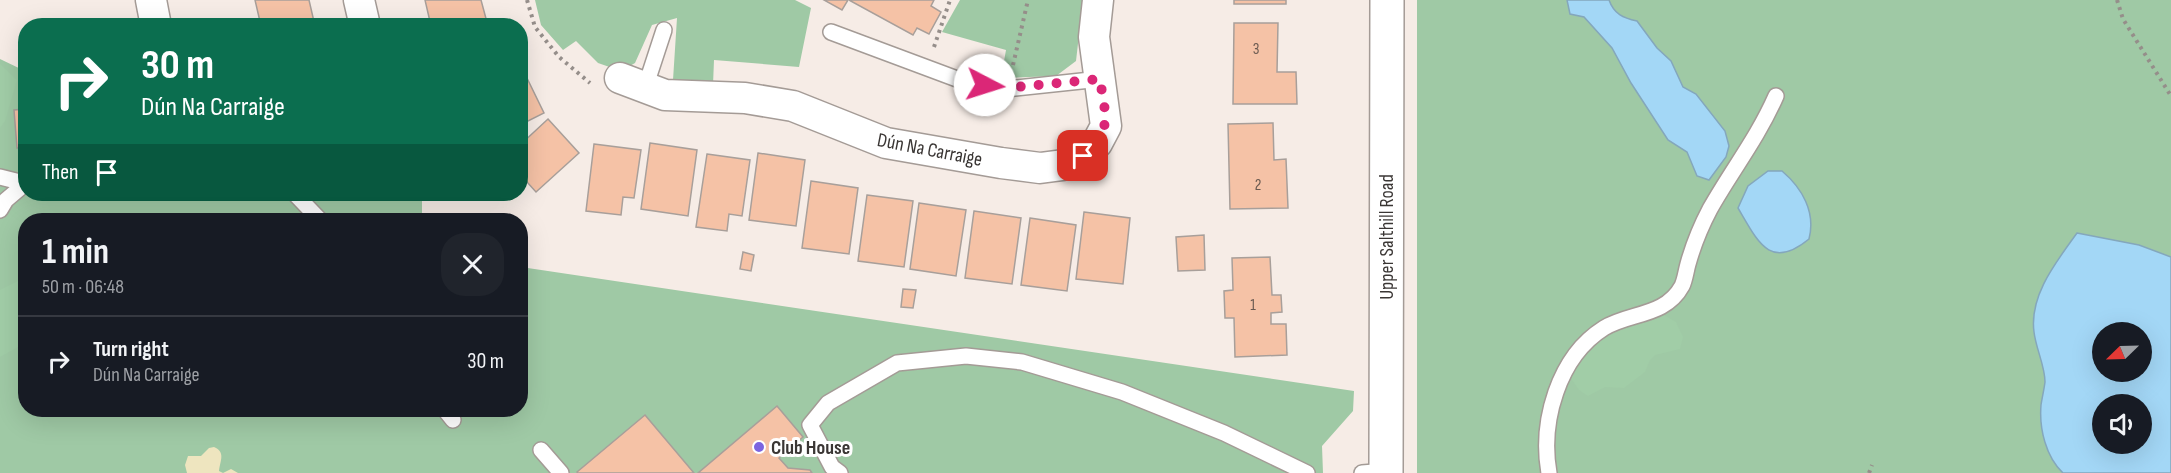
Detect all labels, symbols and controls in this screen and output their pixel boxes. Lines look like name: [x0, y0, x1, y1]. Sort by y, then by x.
text: 30 m: [141, 40, 214, 91]
house number: 3: [1253, 40, 1259, 59]
icon: right: [42, 42, 120, 120]
position arrow: [953, 53, 1017, 117]
text: Dún Na Carraige: [141, 91, 285, 123]
street label: Dún Na Carraige: [875, 128, 984, 172]
pin: [1057, 130, 1108, 181]
icon: arrive: [1066, 139, 1099, 172]
icon: arrive: [90, 156, 123, 189]
text: Then: [42, 159, 78, 186]
street label: Upper Salthill Road: [1375, 174, 1399, 300]
house number: 2: [1255, 176, 1261, 195]
text: 1 min: [42, 231, 109, 274]
button: close: [441, 233, 504, 296]
text: 50 m · 06:48: [42, 275, 124, 299]
house number: 1: [1250, 296, 1256, 315]
north arrow: [2092, 322, 2152, 382]
map controls: [2092, 322, 2152, 454]
text: Turn right: [93, 336, 169, 363]
icon: right: [42, 345, 75, 378]
text: 30 m: [467, 348, 504, 375]
text: Dún Na Carraige: [93, 363, 200, 387]
button: sound: [2092, 394, 2152, 454]
place label: Club House: [771, 436, 850, 460]
marker: Club House: [752, 440, 766, 454]

